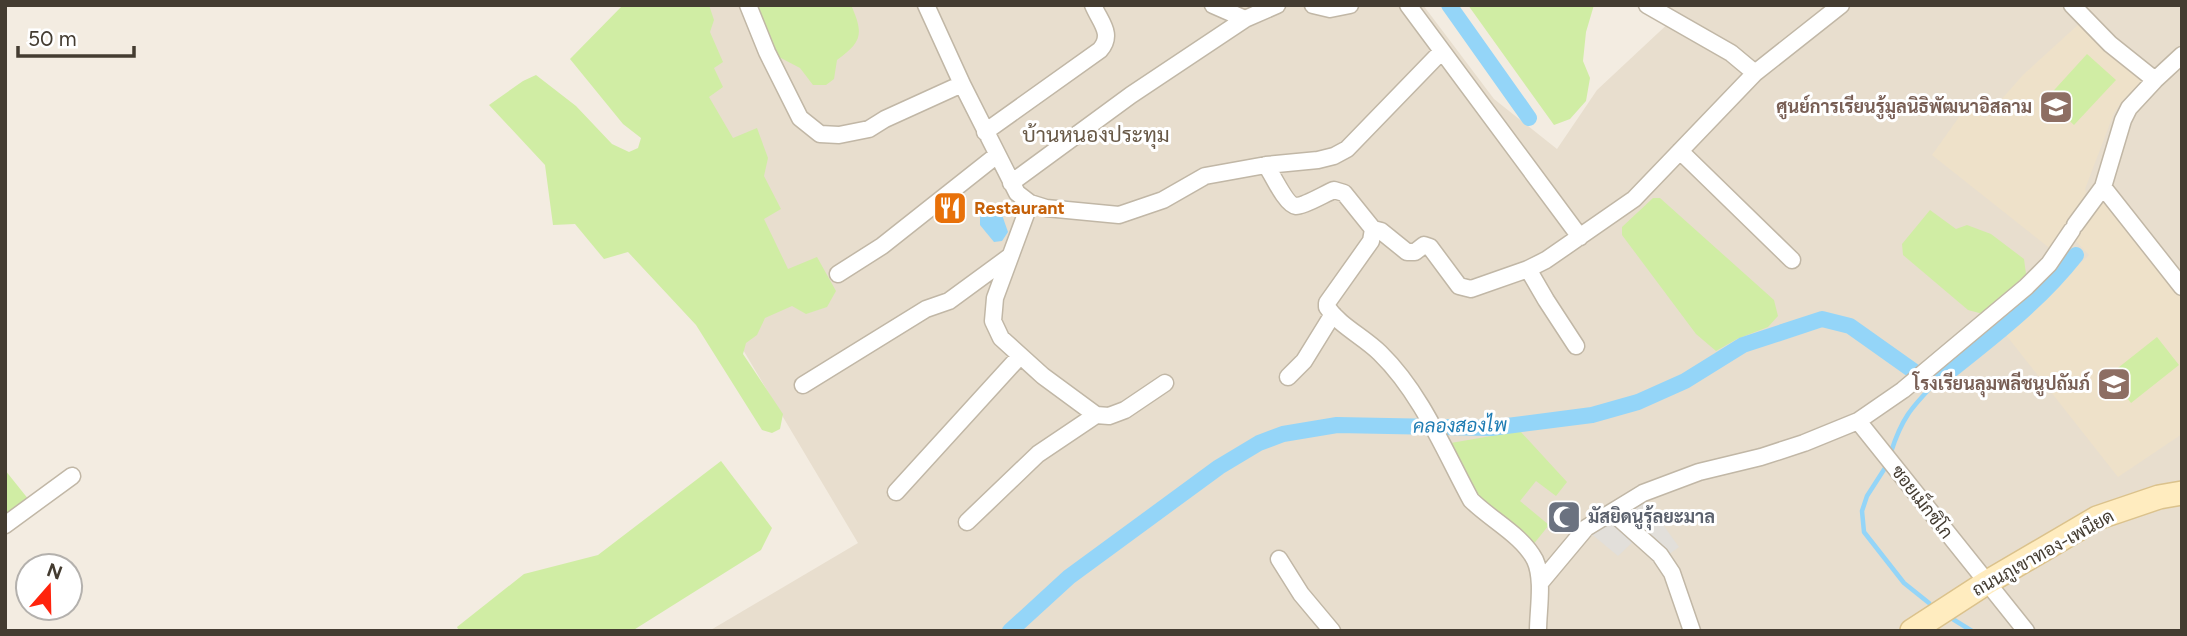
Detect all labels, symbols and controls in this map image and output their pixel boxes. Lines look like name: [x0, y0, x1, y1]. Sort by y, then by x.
scale bar: [18, 14, 133, 58]
text: 50 m: [28, 26, 77, 51]
school or university icon: ศูนย์การเรียนรู้มูลนิธิพัฒนาอิสลาม: [2037, 88, 2075, 126]
place label: ศูนย์การเรียนรู้มูลนิธิพัฒนาอิสลาม: [1776, 94, 2032, 120]
district label: บ้านหนองประทุม: [1022, 122, 1170, 149]
restaurant icon: Restaurant: [931, 189, 969, 227]
place label: Restaurant: [974, 197, 1065, 219]
school or university icon: โรงเรียนลุมพลีชนูปถัมภ์: [2095, 365, 2133, 403]
place label: โรงเรียนลุมพลีชนูปถัมภ์: [1912, 371, 2091, 398]
water label: คลองสองไพ: [1413, 412, 1508, 438]
street label: ซอยเม็กซิโก: [1886, 459, 1960, 543]
mosque icon: มัสยิดนูรุ้ลยะมาล: [1545, 498, 1583, 536]
street label: ถนนภูเขาทอง-เพนียด: [1967, 503, 2119, 603]
place label: มัสยิดนูรุ้ลยะมาล: [1588, 505, 1715, 531]
north arrow: [14, 552, 84, 622]
text: N: [44, 558, 65, 585]

